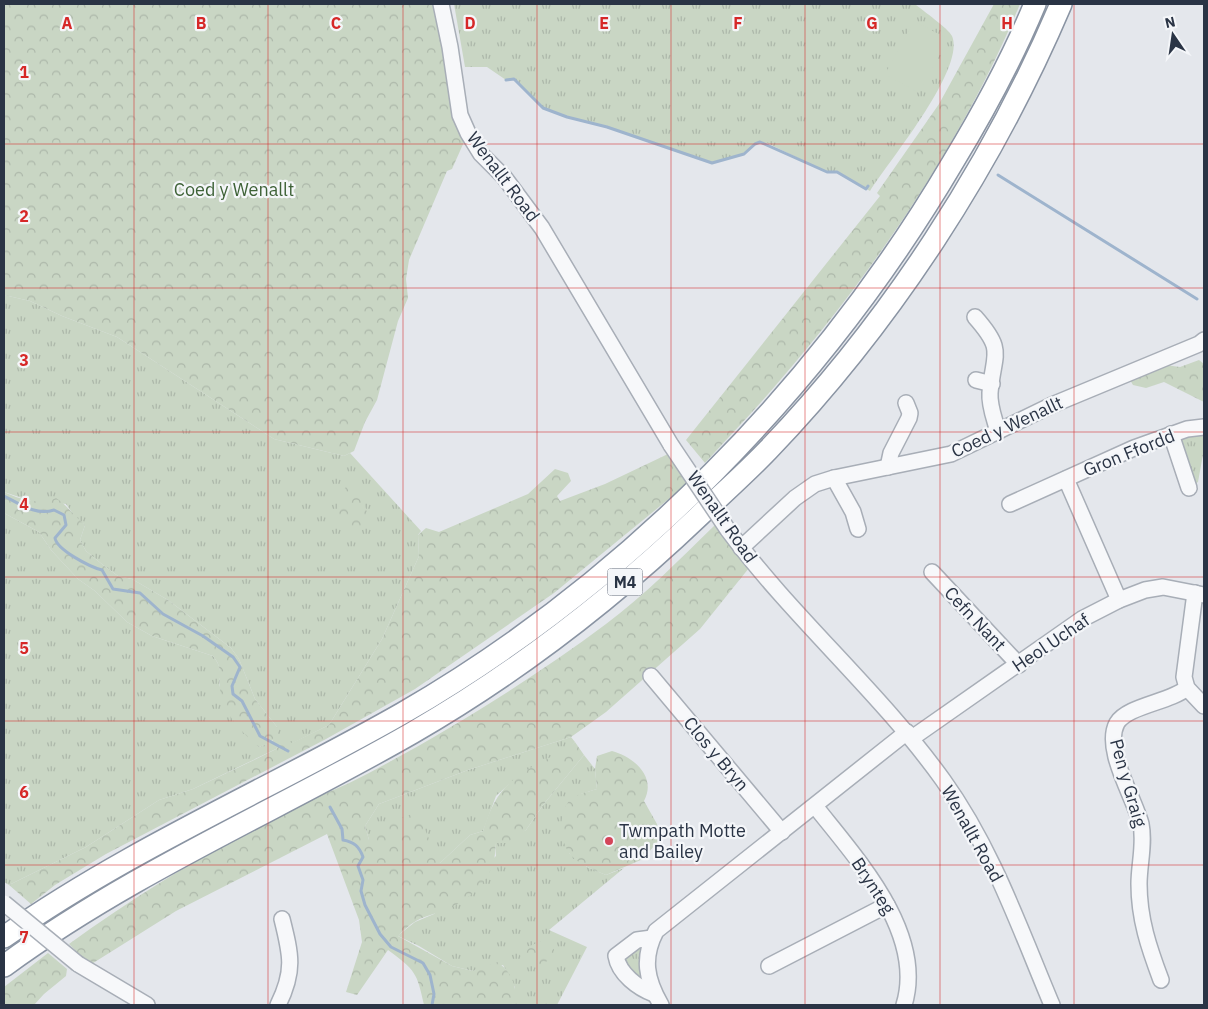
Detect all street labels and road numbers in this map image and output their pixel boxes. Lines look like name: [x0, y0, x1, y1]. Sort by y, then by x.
street label: Wenallt Road: [462, 127, 545, 226]
street label: Coed y Wenallt: [947, 391, 1066, 462]
street label: Gron Ffordd: [1080, 424, 1178, 481]
street label: Wenallt Road: [682, 466, 763, 567]
road number: M4: [608, 568, 642, 596]
street label: Cefn Nant: [940, 581, 1011, 656]
street label: Heol Uchaf: [1007, 608, 1094, 677]
street label: Clos y Bryn: [679, 712, 754, 796]
street label: Pen y Graig: [1105, 736, 1152, 830]
street label: Wenallt Road: [936, 781, 1008, 886]
street label: Brynteg: [847, 853, 901, 919]

